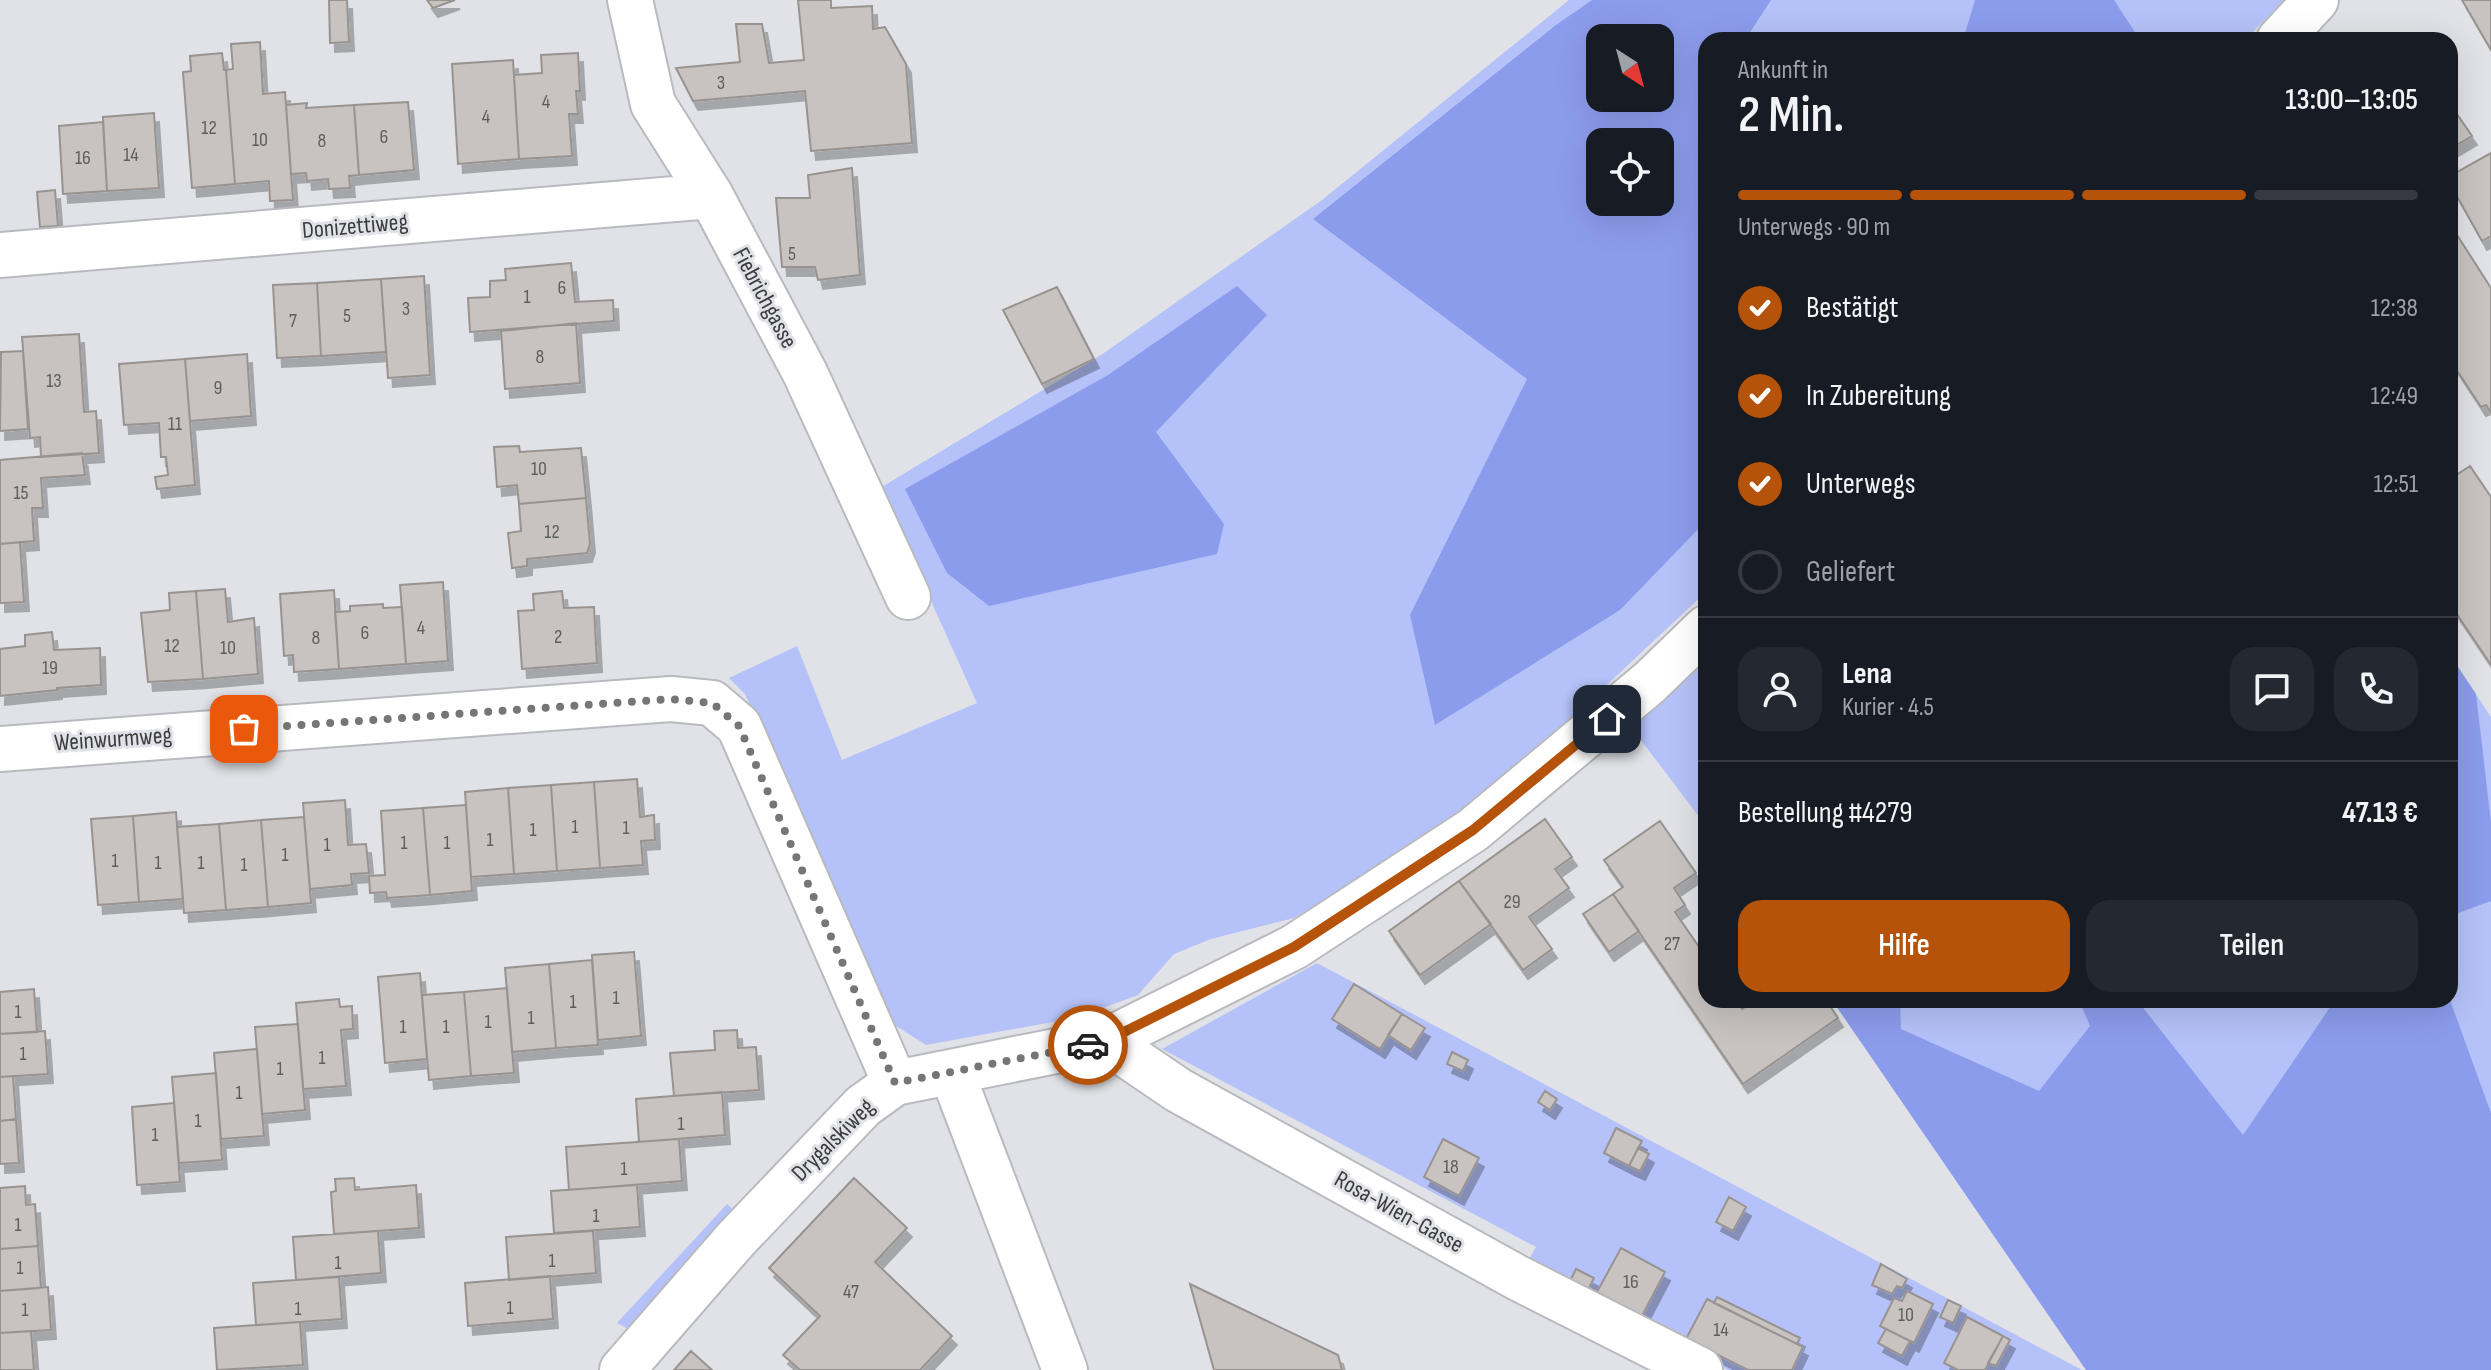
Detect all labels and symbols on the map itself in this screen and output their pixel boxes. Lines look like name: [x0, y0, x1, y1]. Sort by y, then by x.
north arrow: [1586, 24, 1674, 112]
house number: 3: [717, 71, 725, 95]
house number: 4: [542, 90, 550, 114]
house number: 4: [482, 105, 490, 129]
house number: 12: [201, 116, 217, 140]
house number: 6: [380, 125, 388, 149]
house number: 10: [252, 128, 268, 152]
house number: 8: [318, 129, 326, 153]
house number: 14: [123, 143, 139, 167]
house number: 16: [75, 146, 91, 170]
street label: Donizettiweg: [301, 207, 409, 245]
house number: 5: [788, 242, 796, 266]
street label: Fiebrichgasse: [726, 243, 804, 353]
house number: 6: [558, 276, 566, 300]
house number: 1: [524, 285, 531, 309]
house number: 3: [402, 297, 410, 321]
house number: 5: [343, 304, 351, 328]
house number: 7: [289, 309, 297, 333]
house number: 8: [536, 345, 544, 369]
house number: 13: [46, 369, 62, 393]
house number: 9: [214, 376, 222, 400]
house number: 11: [168, 412, 182, 436]
house number: 10: [531, 457, 547, 481]
house number: 15: [13, 481, 29, 505]
house number: 12: [544, 520, 560, 544]
house number: 4: [417, 616, 425, 640]
house number: 6: [361, 621, 369, 645]
house number: 2: [554, 625, 562, 649]
house number: 8: [312, 626, 320, 650]
house number: 12: [164, 634, 180, 658]
house number: 10: [220, 636, 236, 660]
house number: 19: [42, 656, 58, 680]
pin: [1573, 685, 1641, 753]
pin: [210, 695, 278, 763]
street label: Weinwurmweg: [53, 720, 173, 758]
house number: 1: [572, 815, 579, 839]
house number: 1: [623, 816, 630, 840]
house number: 1: [530, 818, 537, 842]
house number: 1: [487, 828, 494, 852]
house number: 1: [401, 831, 408, 855]
house number: 1: [444, 831, 451, 855]
house number: 1: [324, 833, 331, 857]
house number: 1: [282, 843, 289, 867]
house number: 1: [112, 849, 119, 873]
house number: 1: [155, 851, 162, 875]
house number: 1: [198, 851, 205, 875]
house number: 1: [241, 853, 248, 877]
house number: 29: [1503, 890, 1521, 914]
house number: 27: [1664, 932, 1680, 956]
house number: 1: [613, 986, 620, 1010]
house number: 1: [570, 990, 577, 1014]
house number: 1: [15, 1000, 22, 1024]
courier: [1048, 1005, 1128, 1085]
house number: 1: [528, 1006, 535, 1030]
house number: 1: [485, 1010, 492, 1034]
house number: 1: [400, 1015, 407, 1039]
house number: 1: [443, 1015, 450, 1039]
house number: 1: [20, 1042, 27, 1066]
house number: 1: [319, 1046, 326, 1070]
house number: 1: [277, 1057, 284, 1081]
house number: 1: [236, 1081, 243, 1105]
street label: Drygalskiweg: [785, 1092, 881, 1188]
house number: 1: [195, 1109, 202, 1133]
house number: 1: [678, 1112, 685, 1136]
house number: 1: [152, 1123, 159, 1147]
house number: 18: [1443, 1155, 1459, 1179]
house number: 1: [621, 1157, 628, 1181]
street label: Rosa-Wien-Gasse: [1329, 1165, 1469, 1259]
house number: 1: [593, 1204, 600, 1228]
house number: 1: [15, 1213, 22, 1237]
house number: 1: [549, 1249, 556, 1273]
house number: 1: [335, 1251, 342, 1275]
house number: 1: [17, 1256, 24, 1280]
house number: 16: [1623, 1270, 1639, 1294]
house number: 47: [843, 1280, 859, 1304]
house number: 1: [507, 1296, 514, 1320]
house number: 1: [295, 1297, 302, 1321]
house number: 1: [22, 1298, 29, 1322]
house number: 10: [1898, 1303, 1914, 1327]
house number: 14: [1713, 1318, 1729, 1342]

